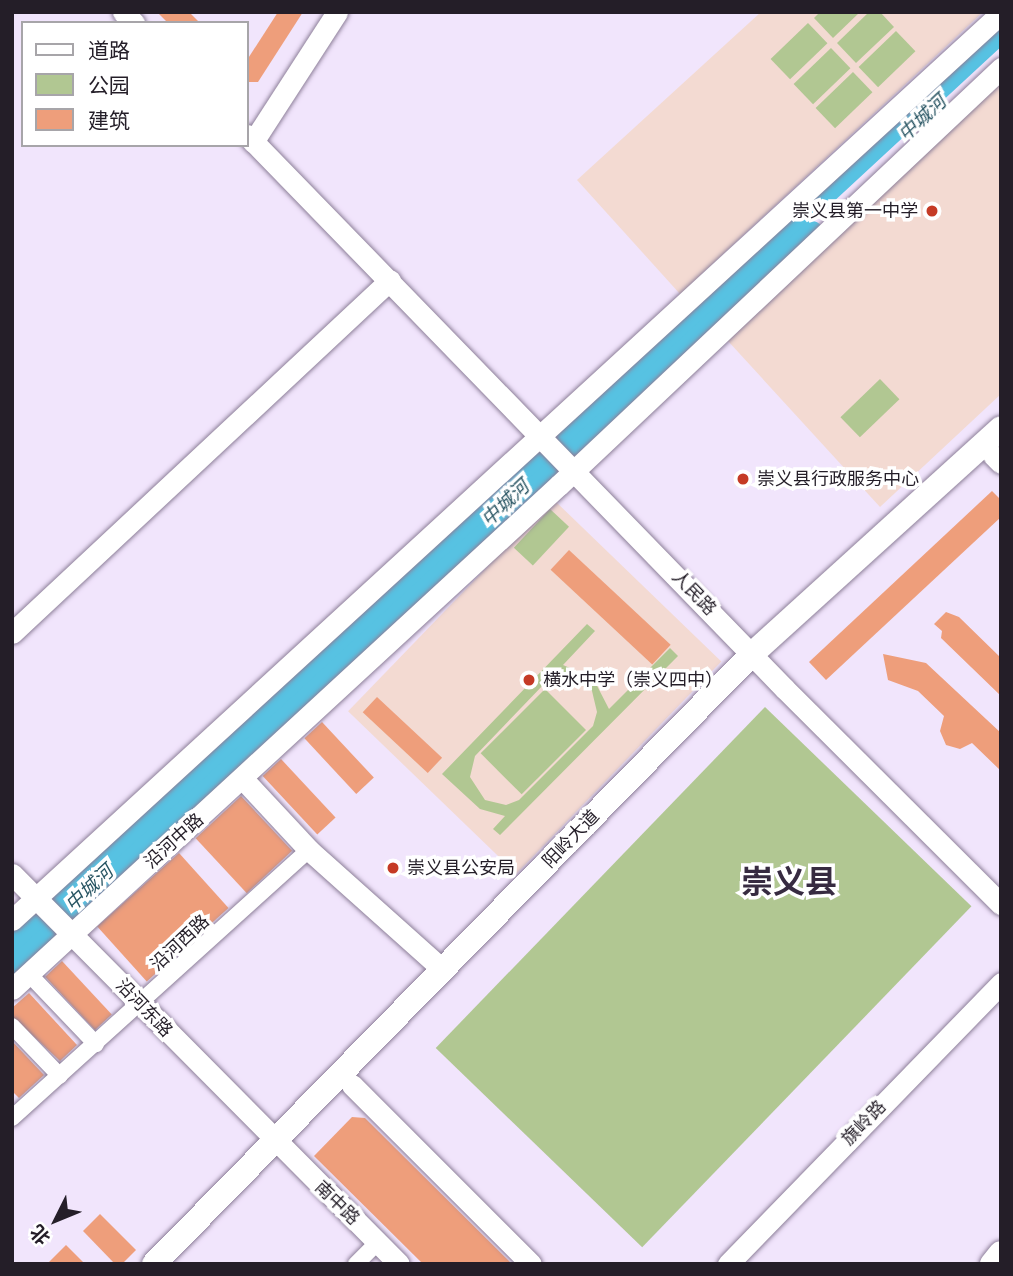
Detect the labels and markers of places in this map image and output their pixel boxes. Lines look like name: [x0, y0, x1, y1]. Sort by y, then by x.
place label: 崇义县第一中学: [792, 200, 918, 222]
marker: 崇义县第一中学: [924, 203, 940, 219]
place label: 崇义县行政服务中心: [757, 468, 919, 490]
marker: 崇义县行政服务中心: [735, 471, 751, 487]
place label: 横水中学（崇义四中）: [543, 669, 723, 691]
marker: 横水中学（崇义四中）: [521, 672, 537, 688]
place label: 崇义县公安局: [407, 857, 515, 879]
marker: 崇义县公安局: [385, 860, 401, 876]

